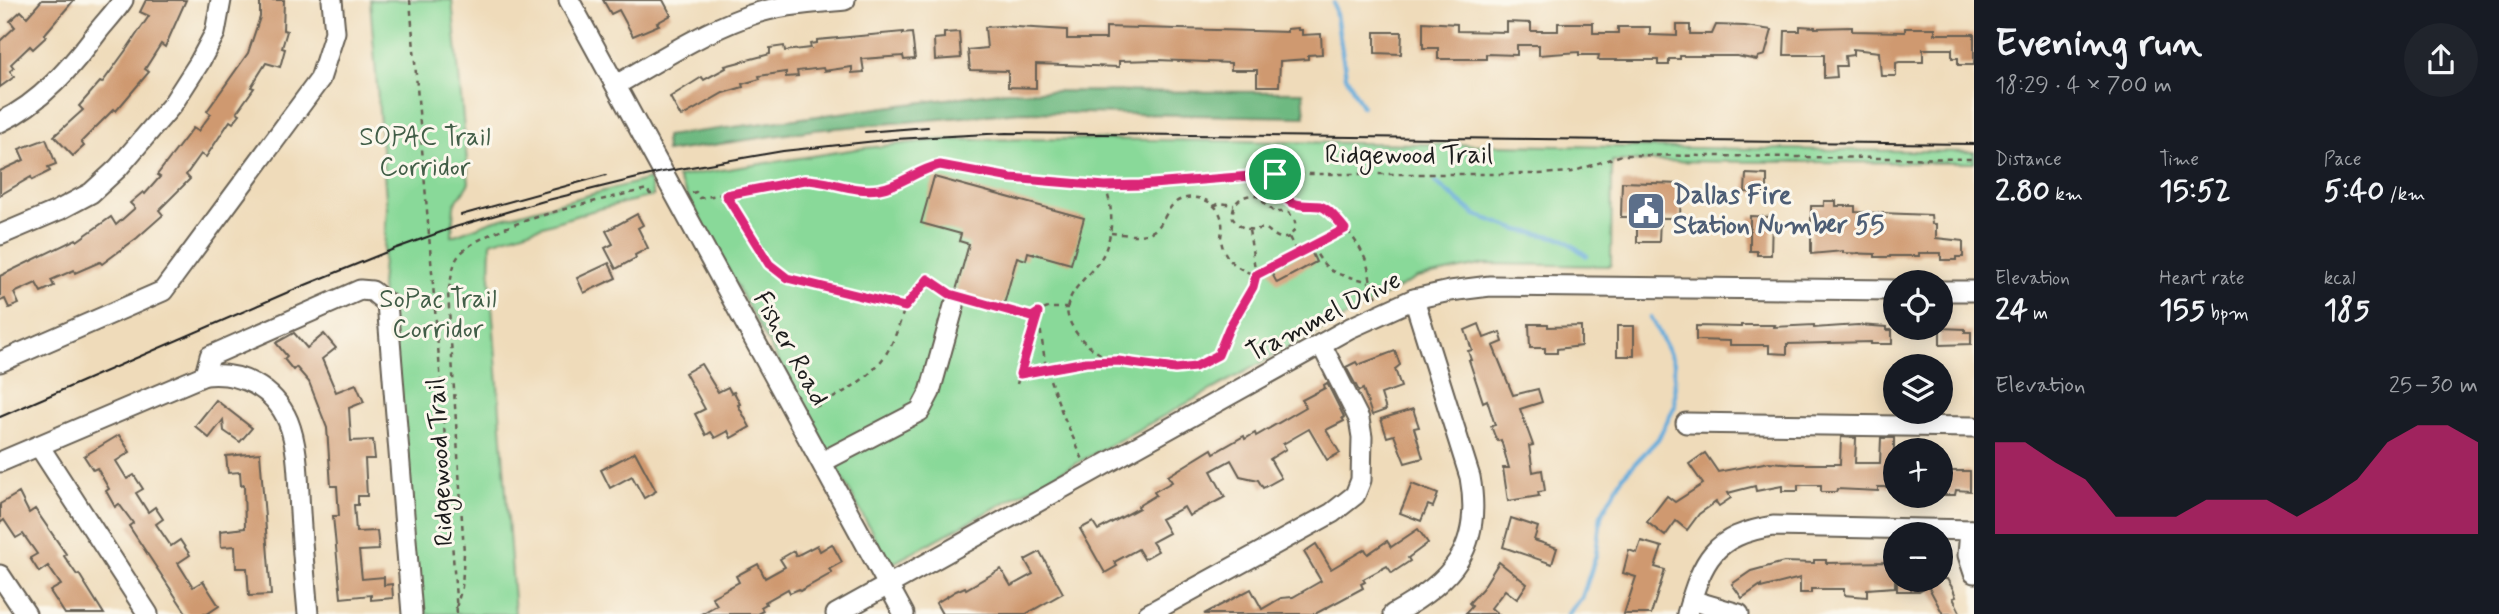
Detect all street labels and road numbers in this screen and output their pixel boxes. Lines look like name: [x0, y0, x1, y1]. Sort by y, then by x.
street label: Ridgewood Trail: [1325, 139, 1493, 175]
street label: Trammel Drive: [1241, 263, 1407, 371]
street label: Fisher Road: [745, 286, 835, 412]
street label: Ridgewood Trail: [420, 377, 464, 547]

